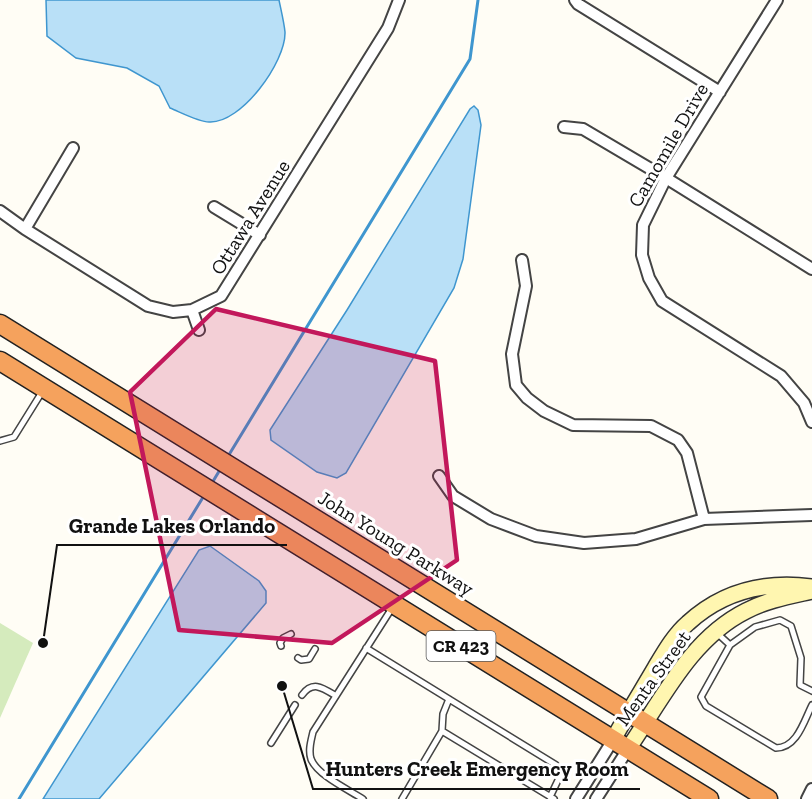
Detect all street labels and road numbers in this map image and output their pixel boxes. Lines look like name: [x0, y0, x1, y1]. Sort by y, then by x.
street label: Camomile Drive: [623, 79, 713, 211]
street label: Ottawa Avenue: [205, 155, 295, 279]
street label: John Young Parkway: [314, 485, 479, 601]
street label: Menta Street: [610, 625, 696, 731]
road number: CR 423: [426, 631, 496, 661]

